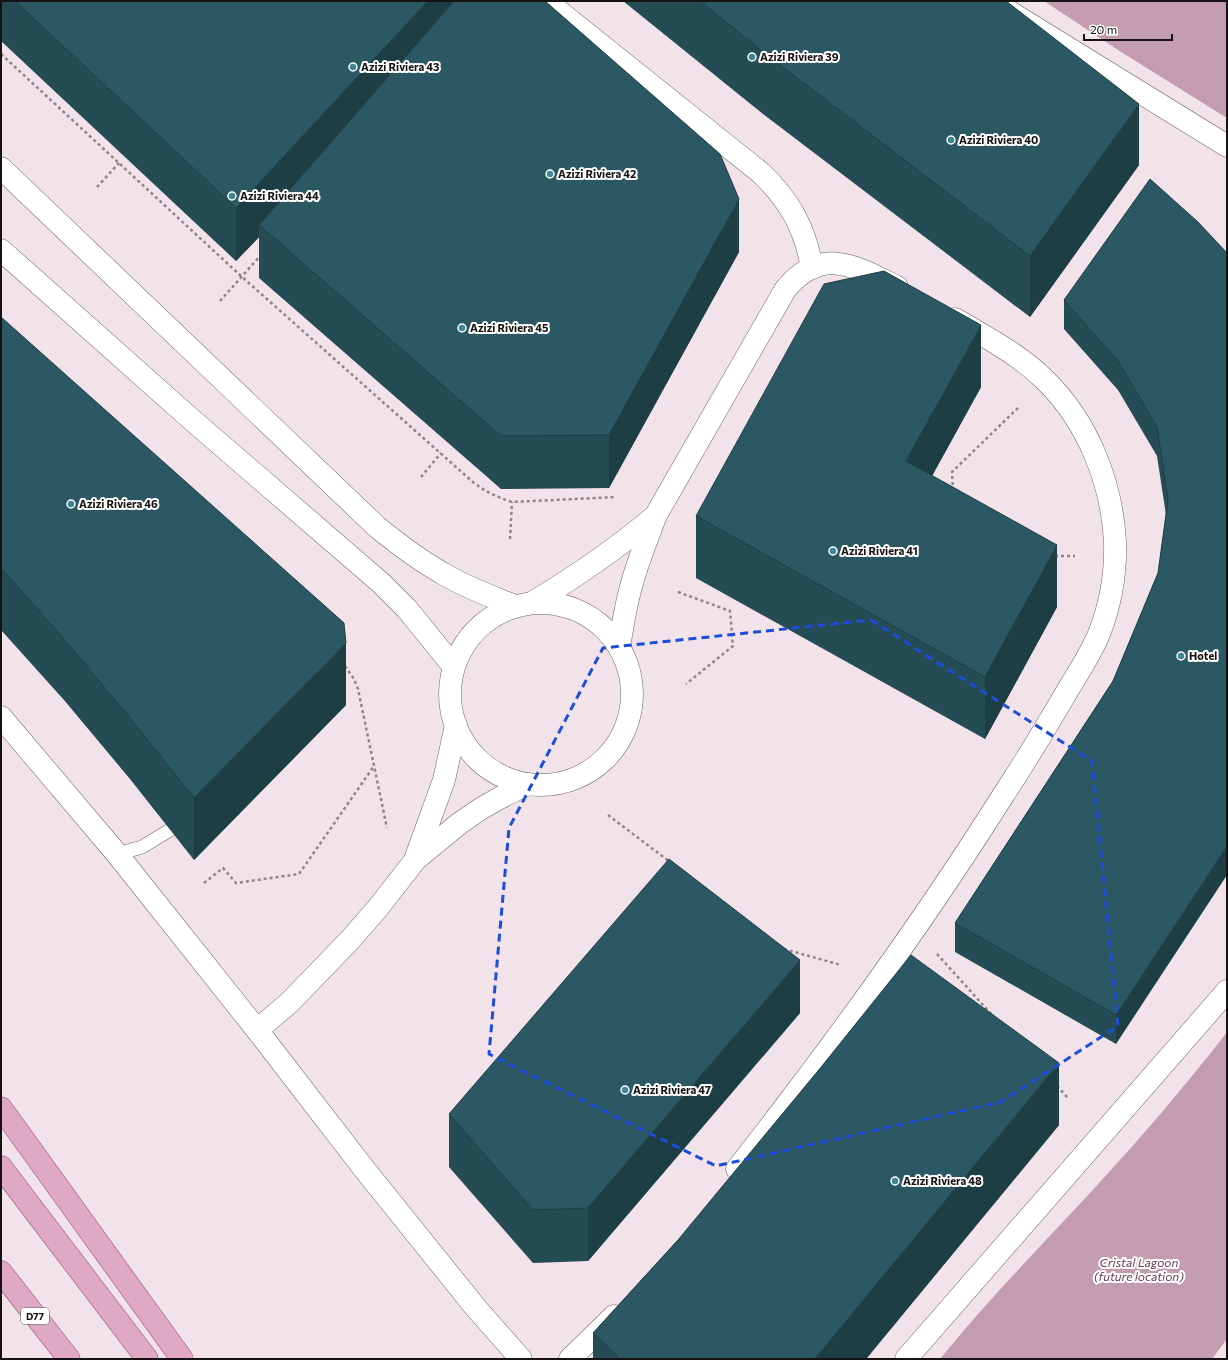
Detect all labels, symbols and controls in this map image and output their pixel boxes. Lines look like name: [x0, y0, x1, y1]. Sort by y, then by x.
scale bar: [1084, 16, 1172, 42]
text: 20 m: [1090, 22, 1117, 36]
place label: Azizi Riviera 39: [760, 50, 839, 63]
marker: Azizi Riviera 39: [747, 52, 757, 62]
place label: Azizi Riviera 43: [361, 60, 439, 73]
marker: Azizi Riviera 43: [348, 62, 358, 72]
place label: Azizi Riviera 40: [959, 133, 1038, 146]
marker: Azizi Riviera 40: [946, 135, 956, 145]
place label: Azizi Riviera 42: [558, 167, 636, 180]
marker: Azizi Riviera 42: [545, 169, 555, 179]
place label: Azizi Riviera 44: [240, 189, 319, 202]
marker: Azizi Riviera 44: [227, 191, 237, 201]
place label: Azizi Riviera 45: [470, 321, 548, 334]
marker: Azizi Riviera 45: [457, 323, 467, 333]
place label: Azizi Riviera 46: [79, 497, 158, 510]
marker: Azizi Riviera 46: [66, 499, 76, 509]
place label: Azizi Riviera 41: [841, 544, 918, 557]
marker: Azizi Riviera 41: [828, 546, 838, 556]
place label: Hotel: [1189, 649, 1217, 662]
marker: Hotel: [1176, 651, 1186, 661]
place label: Azizi Riviera 47: [633, 1083, 711, 1096]
marker: Azizi Riviera 47: [620, 1085, 630, 1095]
place label: Azizi Riviera 48: [903, 1174, 982, 1187]
marker: Azizi Riviera 48: [890, 1176, 900, 1186]
water label: Cristal Lagoon (future location): [1094, 1255, 1184, 1283]
road number: D77: [21, 1308, 49, 1324]

